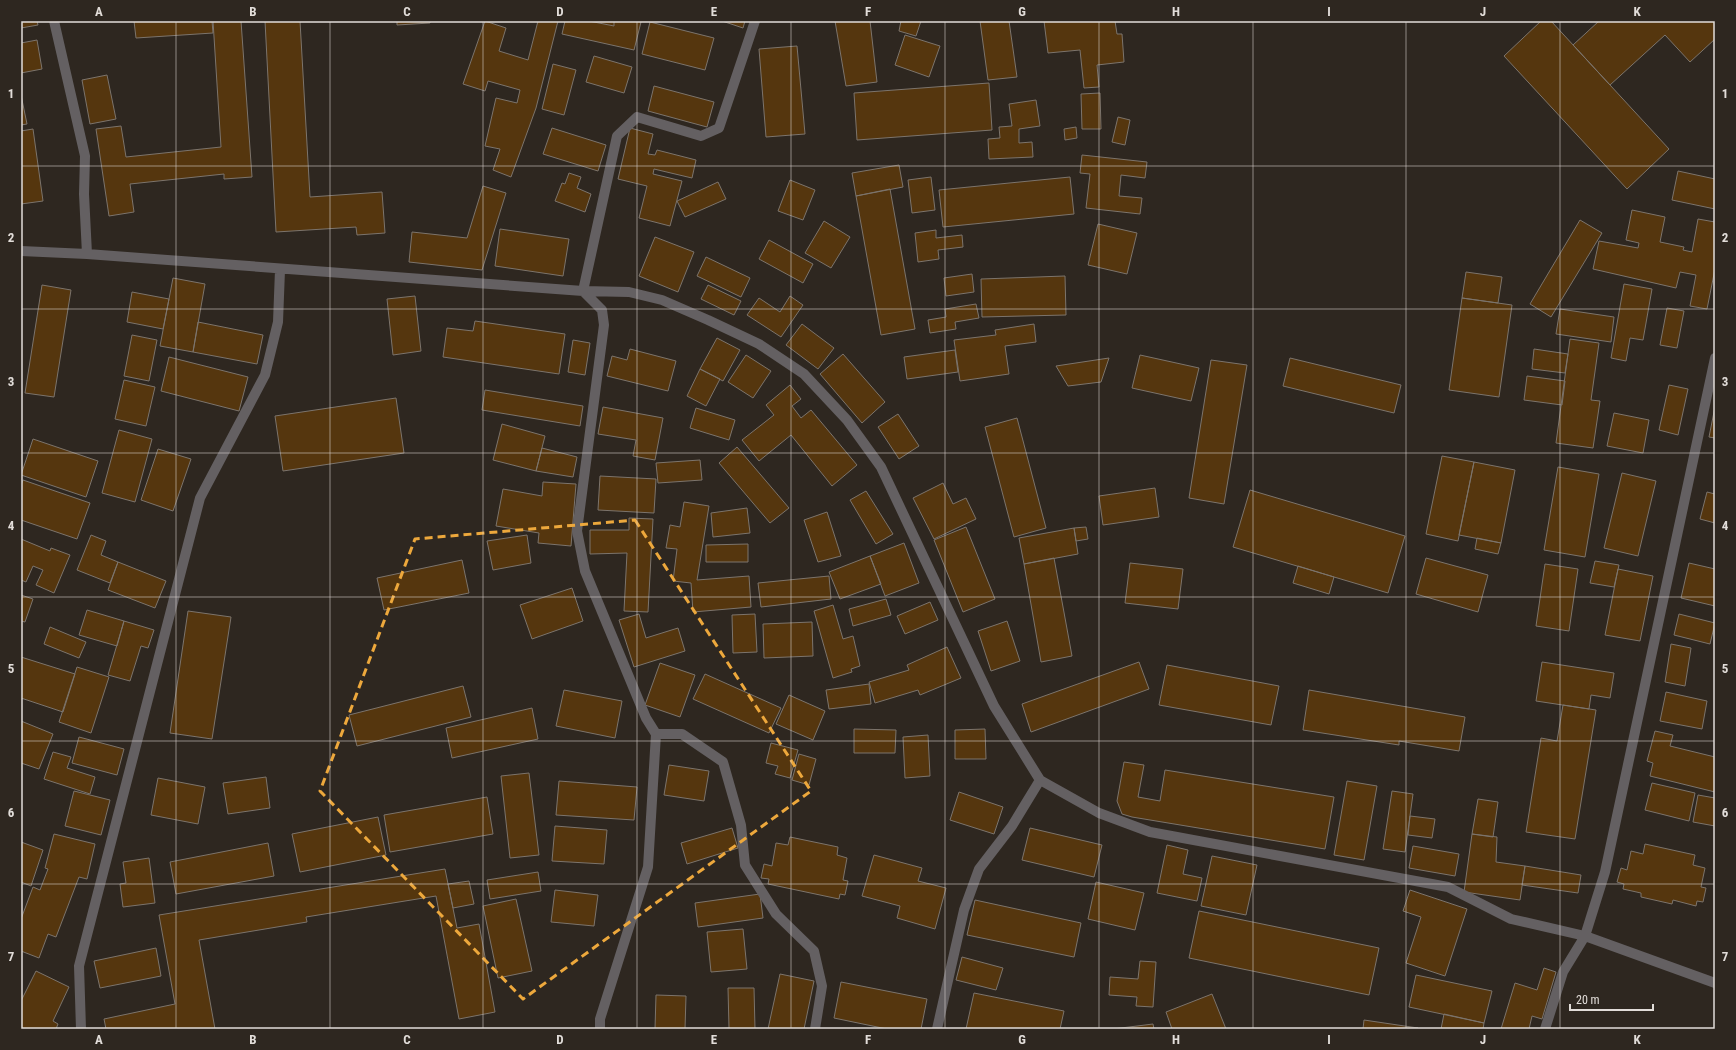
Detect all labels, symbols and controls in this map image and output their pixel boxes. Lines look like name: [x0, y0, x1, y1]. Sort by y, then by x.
text: A: [95, 4, 103, 19]
text: B: [249, 4, 257, 19]
text: C: [403, 4, 411, 19]
text: D: [556, 4, 564, 19]
text: E: [711, 4, 718, 19]
text: F: [865, 4, 871, 19]
text: G: [1018, 4, 1026, 19]
text: H: [1172, 4, 1180, 19]
text: I: [1327, 4, 1331, 19]
text: J: [1480, 4, 1486, 19]
text: K: [1633, 4, 1641, 19]
text: 1: [8, 86, 14, 101]
text: 1: [1722, 86, 1728, 101]
text: 2: [8, 230, 15, 245]
text: 2: [1722, 230, 1729, 245]
text: 3: [8, 374, 14, 389]
text: 3: [1722, 374, 1728, 389]
text: 4: [8, 518, 15, 533]
text: 4: [1722, 518, 1729, 533]
text: 5: [8, 661, 15, 676]
text: 5: [1722, 661, 1729, 676]
text: 6: [8, 805, 15, 820]
text: 6: [1722, 805, 1729, 820]
text: 7: [8, 949, 15, 964]
text: 7: [1722, 949, 1729, 964]
scale bar: [1570, 986, 1653, 1012]
text: 20 m: [1576, 993, 1600, 1007]
text: A: [95, 1032, 103, 1047]
text: B: [249, 1032, 257, 1047]
text: C: [403, 1032, 411, 1047]
text: D: [556, 1032, 564, 1047]
text: E: [711, 1032, 718, 1047]
text: F: [865, 1032, 871, 1047]
text: G: [1018, 1032, 1026, 1047]
text: H: [1172, 1032, 1180, 1047]
text: I: [1327, 1032, 1331, 1047]
text: J: [1480, 1032, 1486, 1047]
text: K: [1633, 1032, 1641, 1047]

